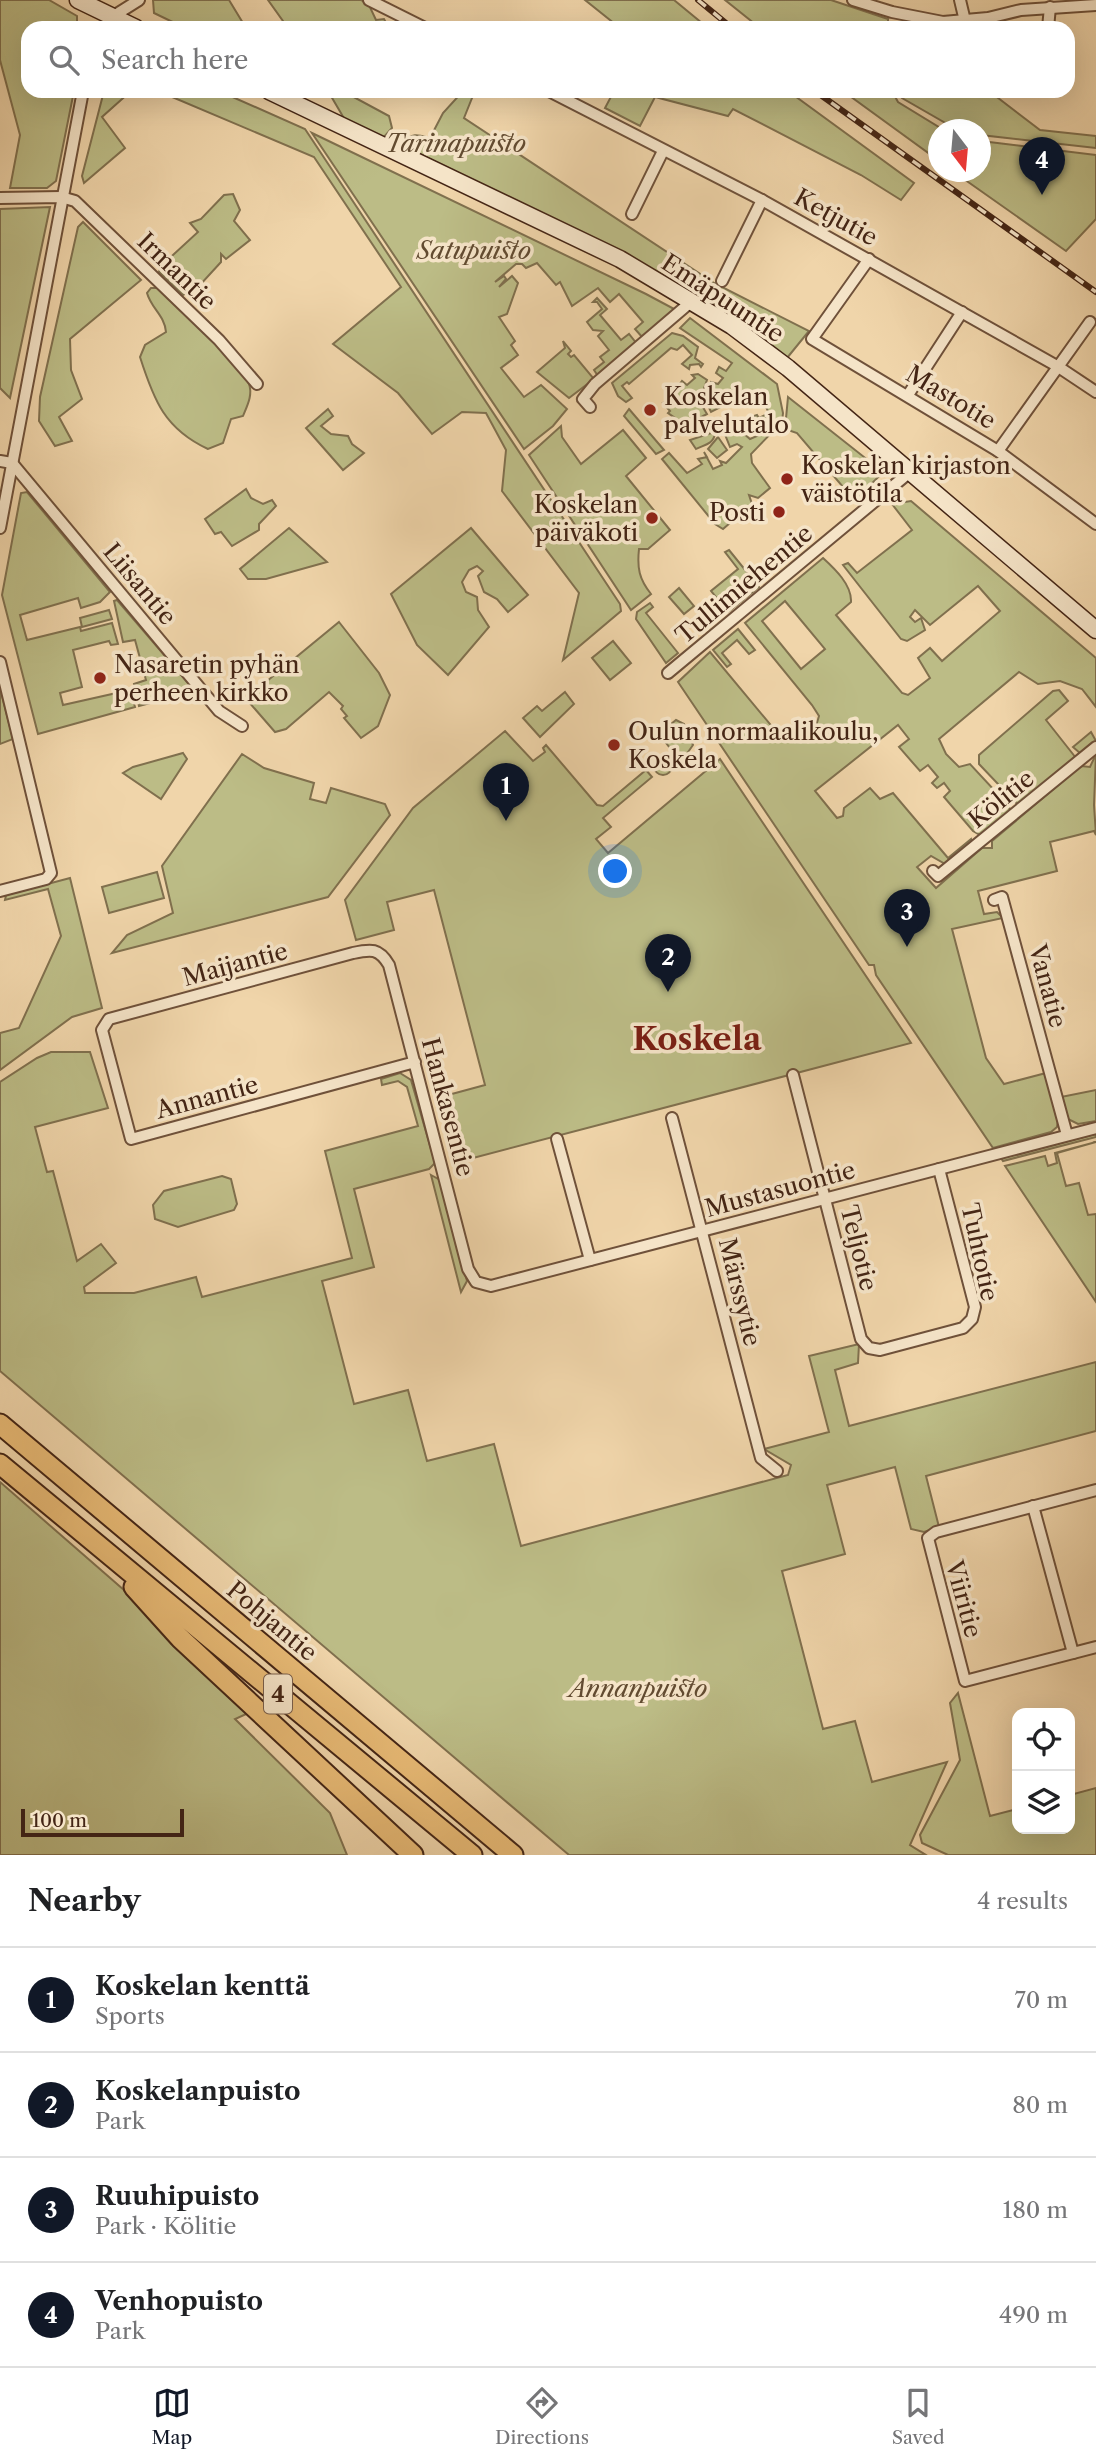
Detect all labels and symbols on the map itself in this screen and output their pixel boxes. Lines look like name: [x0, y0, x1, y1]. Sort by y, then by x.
north arrow: [928, 119, 991, 182]
park label: Tarinapuisto: [386, 129, 526, 158]
pin: 4: [1019, 137, 1065, 195]
street label: Ketjutie: [789, 182, 883, 252]
street label: Irmantie: [132, 226, 222, 316]
park label: Satupuisto: [415, 236, 531, 265]
street label: Emäpuuntie: [656, 248, 790, 348]
street label: Mastotie: [901, 359, 1001, 435]
place label: Koskelan palvelutalo: [664, 382, 789, 439]
marker: Koskelan palvelutalo: [642, 402, 658, 418]
place label: Koskelan kirjaston väistötila: [800, 451, 1011, 508]
marker: Koskelan kirjaston väistötila: [779, 471, 795, 487]
place label: Koskelan päiväkoti: [534, 490, 638, 547]
place label: Posti: [709, 498, 765, 527]
marker: Posti: [771, 504, 787, 520]
marker: Koskelan päiväkoti: [644, 510, 660, 526]
street label: Tullimiehentie: [670, 518, 818, 650]
street label: Liisantie: [97, 537, 183, 631]
place label: Nasaretin pyhän perheen kirkko: [114, 650, 300, 707]
marker: Nasaretin pyhän perheen kirkko: [92, 670, 108, 686]
place label: Oulun normaalikoulu, Koskela: [628, 717, 879, 774]
marker: Oulun normaalikoulu, Koskela: [606, 737, 622, 753]
pin: 1: [483, 763, 529, 821]
street label: Kölitie: [962, 764, 1040, 834]
your location: [598, 854, 632, 888]
pin: 3: [884, 889, 930, 947]
pin: 2: [645, 934, 691, 992]
street label: Maijantie: [179, 936, 291, 992]
street label: Vanatie: [1023, 940, 1073, 1031]
district label: Koskela: [632, 1019, 762, 1058]
street label: Hankasentie: [416, 1035, 480, 1179]
street label: Annantie: [152, 1069, 261, 1125]
street label: Mustasuontie: [702, 1155, 858, 1223]
street label: Tuhtotie: [955, 1200, 1005, 1304]
street label: Teljotie: [834, 1202, 884, 1294]
street label: Märssytie: [713, 1235, 767, 1349]
street label: Viiritie: [940, 1556, 988, 1641]
street label: Pohjantie: [221, 1575, 323, 1667]
road number: 4: [264, 1674, 292, 1714]
park label: Annanpuisto: [565, 1674, 707, 1703]
scale bar: [21, 1806, 184, 1838]

